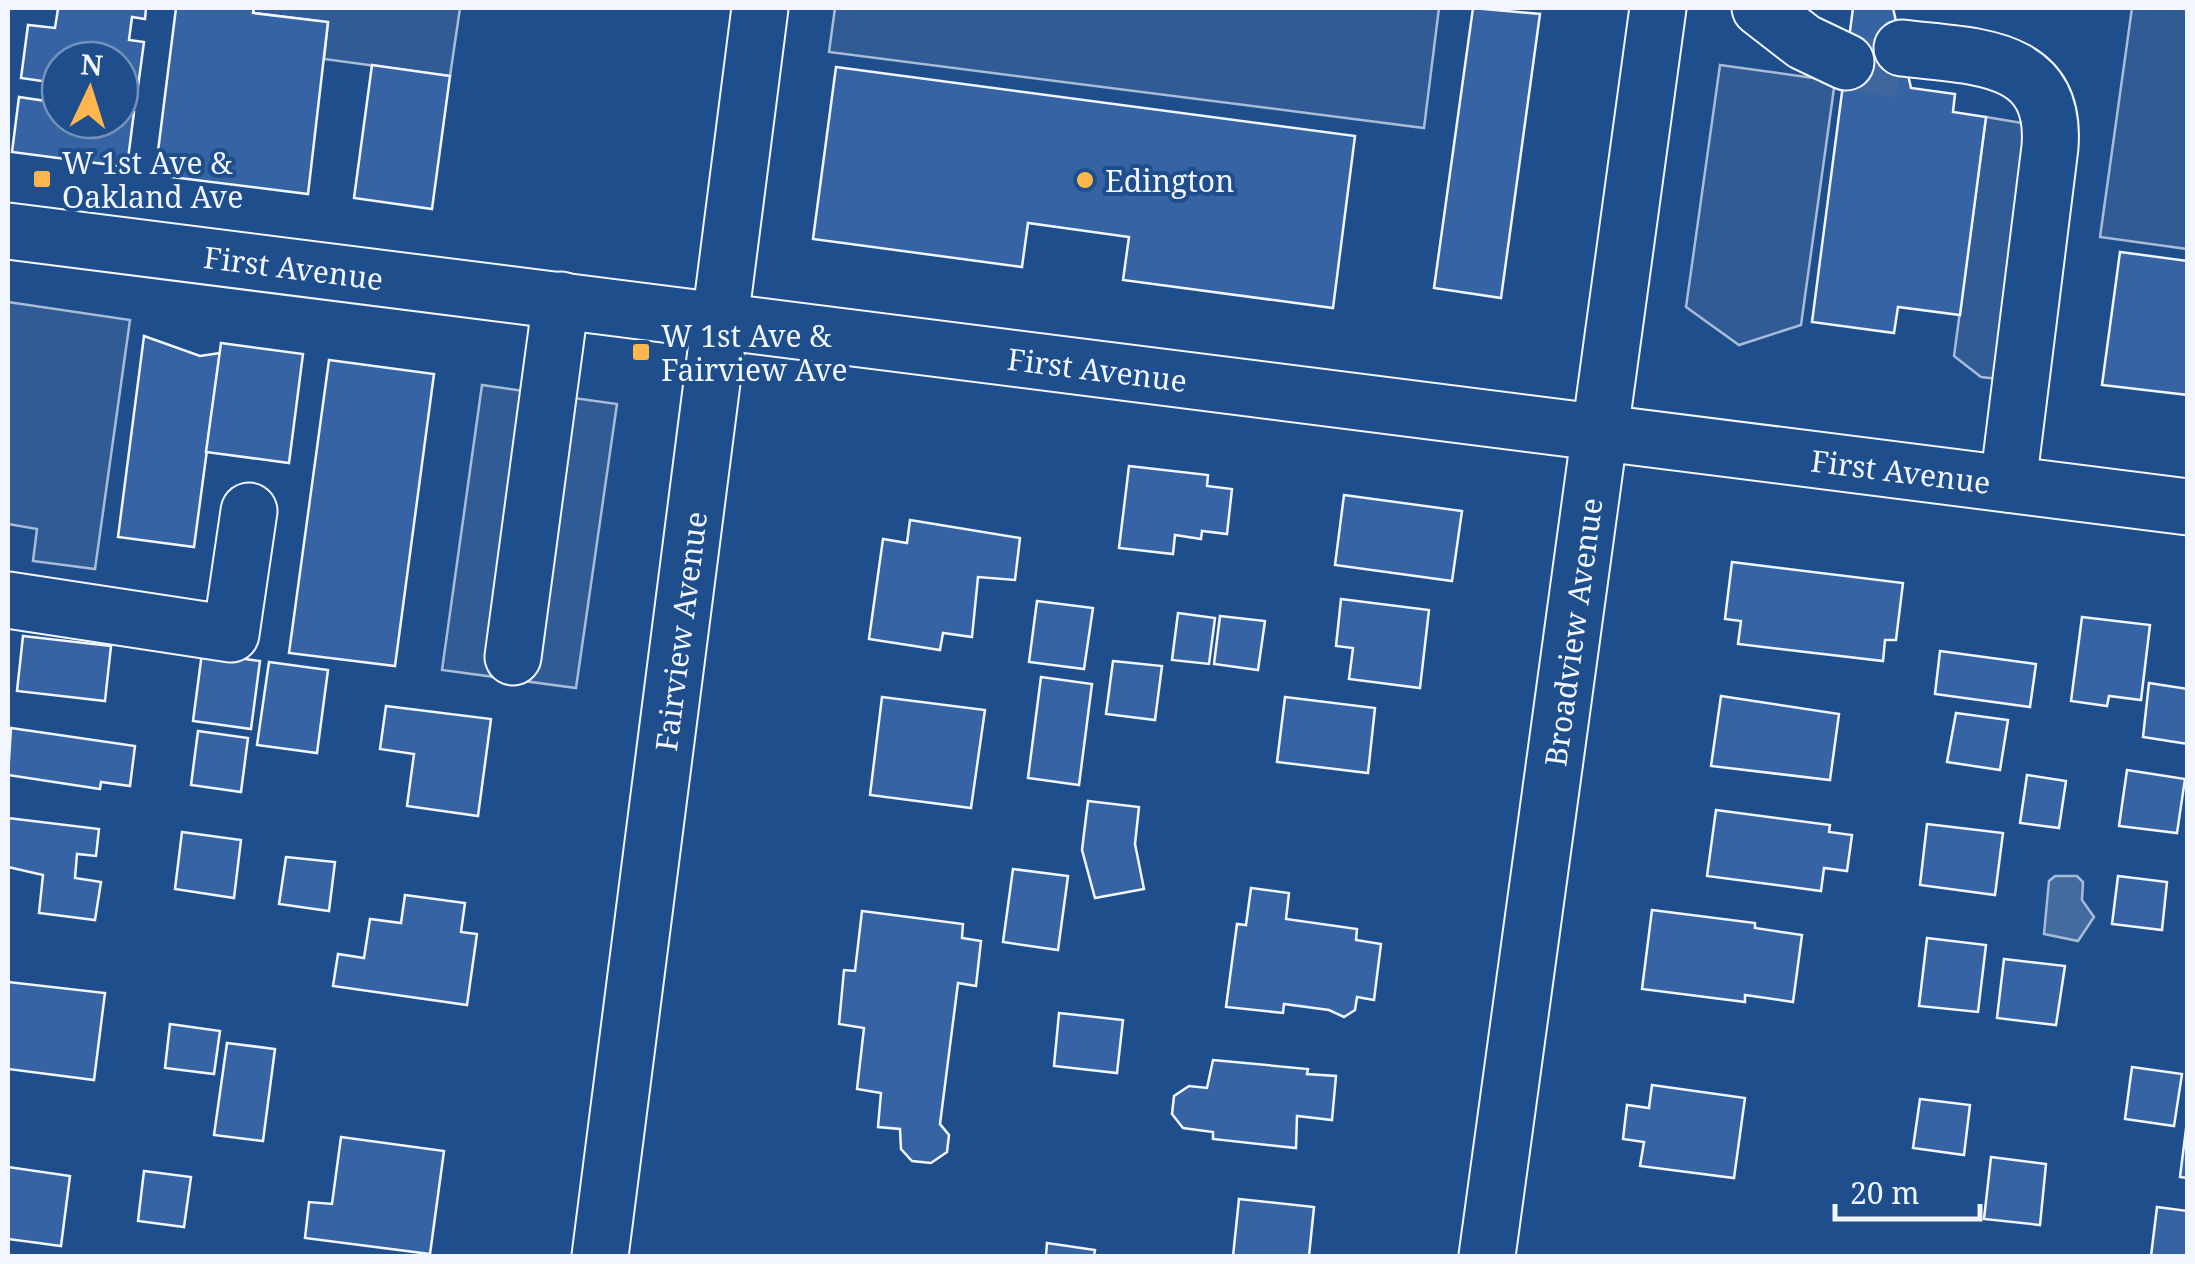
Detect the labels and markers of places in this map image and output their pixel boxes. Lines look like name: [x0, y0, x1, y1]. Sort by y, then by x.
place label: W 1st Ave & Oakland Ave: [62, 142, 243, 217]
place label: Edington: [1105, 160, 1234, 201]
marker: W 1st Ave & Oakland Ave: [31, 168, 53, 190]
marker: Edington: [1074, 169, 1096, 191]
place label: W 1st Ave & Fairview Ave: [661, 315, 848, 390]
marker: W 1st Ave & Fairview Ave: [630, 341, 652, 363]

